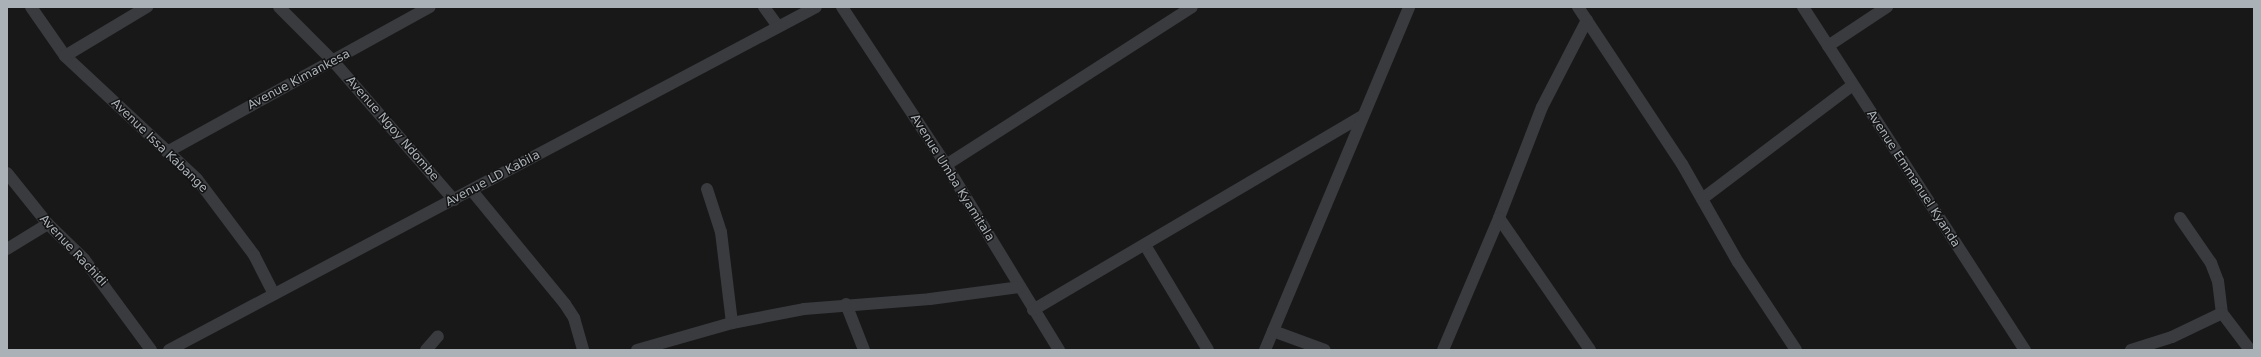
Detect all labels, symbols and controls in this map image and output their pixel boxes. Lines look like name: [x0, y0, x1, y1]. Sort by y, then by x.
street label: Avenue Kimankesa: [245, 47, 353, 113]
street label: Avenue Ngoy Ndombe: [343, 74, 441, 184]
street label: Avenue Issa Kabange: [108, 96, 210, 196]
street label: Avenue Emmanuel Kyanda: [1863, 108, 1963, 250]
street label: Avenue Umba Kyamitala: [907, 112, 997, 244]
street label: Avenue LD Kabila: [443, 148, 543, 210]
street label: Avenue Rachidi: [36, 212, 110, 290]

